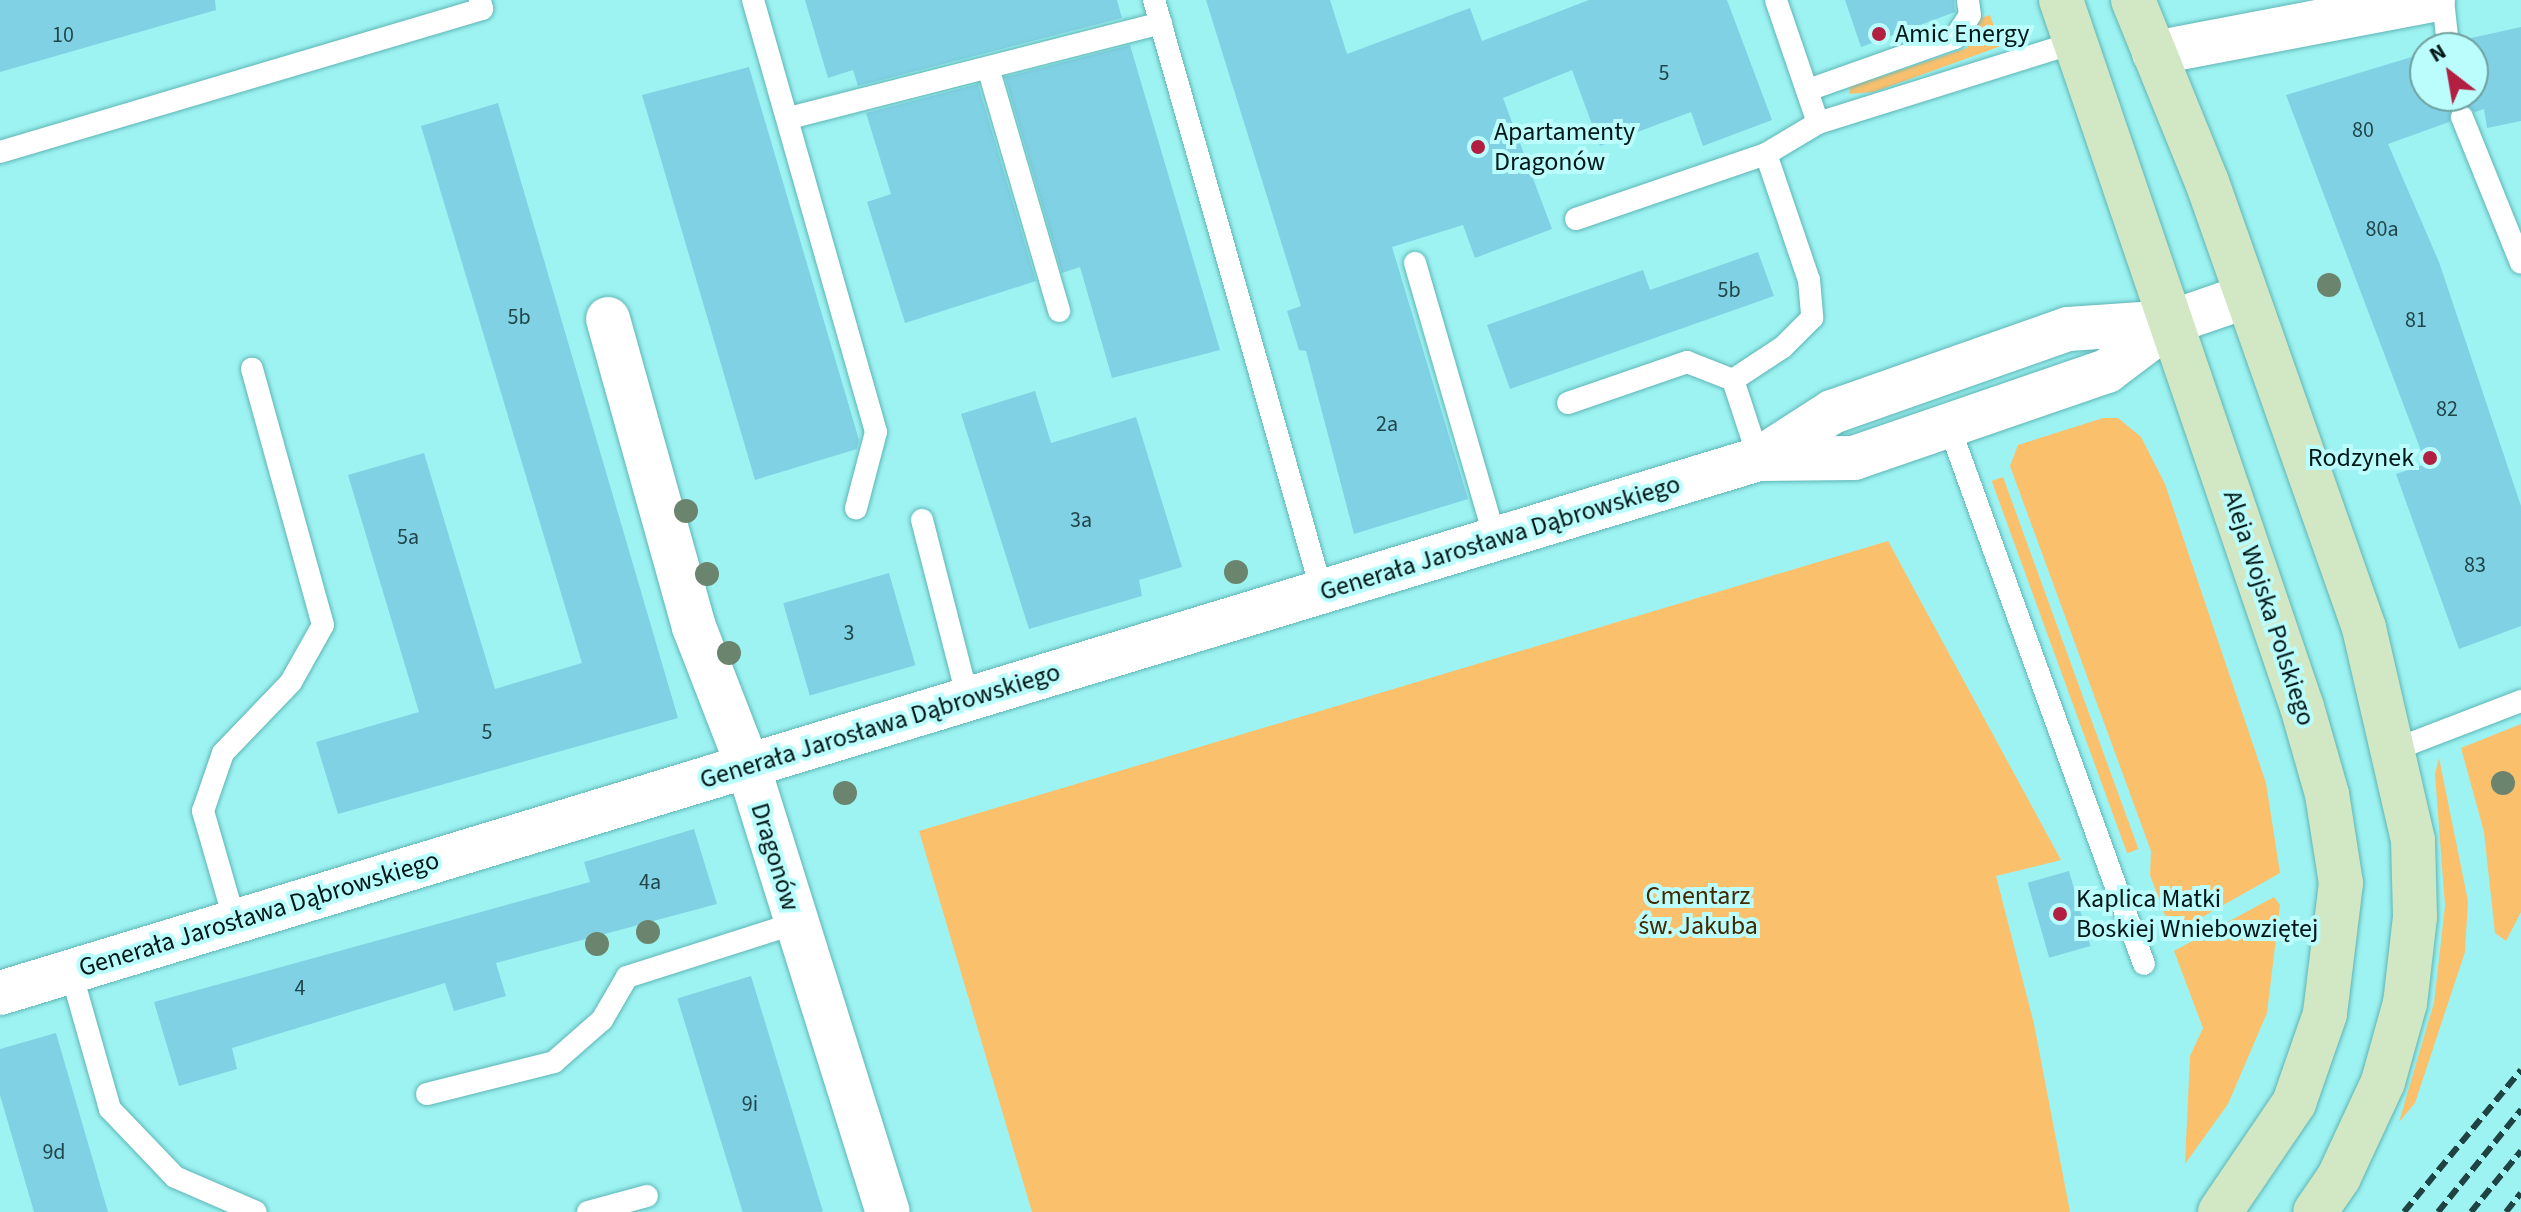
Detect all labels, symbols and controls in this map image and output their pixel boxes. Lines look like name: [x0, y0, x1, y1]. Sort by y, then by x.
place label: Amic Energy: [1895, 18, 2029, 50]
house number: 10: [52, 23, 74, 49]
marker: Amic Energy: [1870, 25, 1888, 43]
north arrow: [2409, 32, 2489, 112]
text: N: [2423, 36, 2452, 71]
house number: 5: [1659, 61, 1669, 87]
place label: Apartamenty Dragonów: [1494, 116, 1635, 178]
house number: 80: [2352, 118, 2374, 144]
marker: Apartamenty Dragonów: [1469, 138, 1487, 156]
house number: 80a: [2366, 217, 2398, 243]
house number: 5b: [1717, 278, 1741, 304]
house number: 5b: [507, 305, 531, 331]
house number: 81: [2405, 308, 2427, 334]
house number: 82: [2436, 397, 2458, 423]
house number: 2a: [1376, 412, 1398, 438]
place label: Rodzynek: [2308, 442, 2414, 474]
marker: Rodzynek: [2421, 449, 2439, 467]
street label: Generała Jarosława Dąbrowskiego: [1316, 468, 1684, 608]
street label: Aleja Wojska Polskiego: [2216, 486, 2322, 730]
house number: 3a: [1070, 508, 1092, 534]
house number: 5a: [397, 525, 419, 551]
house number: 83: [2464, 553, 2486, 579]
house number: 3: [844, 621, 854, 647]
street label: Generała Jarosława Dąbrowskiego: [696, 656, 1064, 796]
house number: 5: [482, 720, 492, 746]
street label: Dragonów: [744, 799, 806, 915]
street label: Generała Jarosława Dąbrowskiego: [75, 844, 443, 984]
house number: 4a: [639, 870, 661, 896]
park label: Cmentarz św. Jakuba: [1638, 880, 1758, 942]
place label: Kaplica Matki Boskiej Wniebowziętej: [2076, 883, 2318, 944]
marker: Kaplica Matki Boskiej Wniebowziętej: [2051, 905, 2069, 923]
house number: 4: [295, 976, 305, 1002]
house number: 9i: [742, 1092, 758, 1118]
house number: 9d: [42, 1140, 66, 1166]

